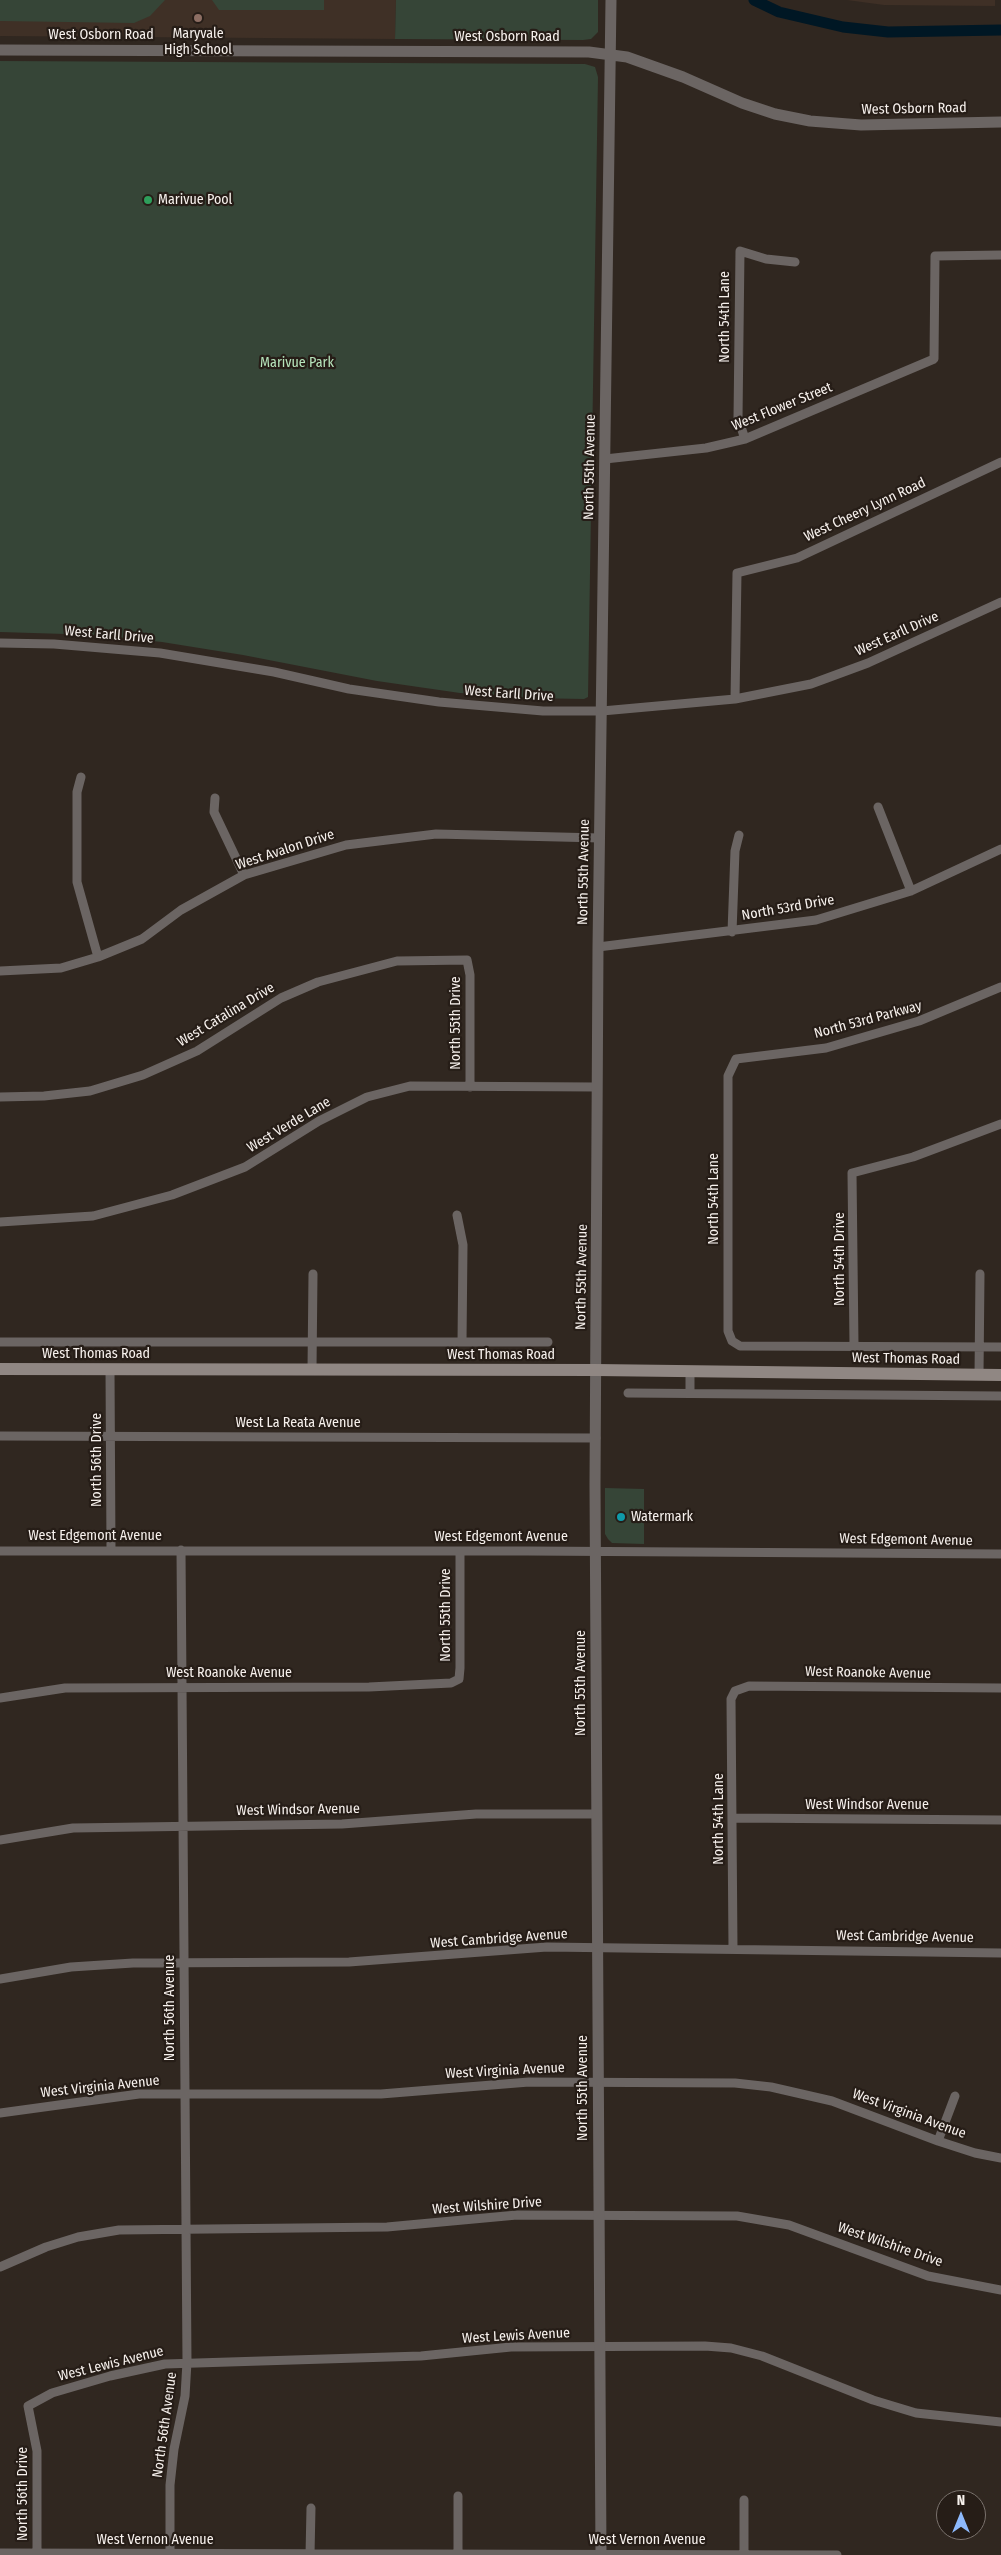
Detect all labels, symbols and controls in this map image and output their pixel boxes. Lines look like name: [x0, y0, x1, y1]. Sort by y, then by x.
marker: Maryvale High School: [192, 12, 204, 24]
place label: Maryvale High School: [164, 26, 232, 58]
street label: West Osborn Road: [48, 27, 154, 43]
street label: West Osborn Road: [454, 29, 560, 45]
street label: West Osborn Road: [861, 100, 967, 118]
place label: Marivue Pool: [158, 192, 232, 208]
marker: Marivue Pool: [142, 194, 154, 206]
street label: North 54th Lane: [717, 271, 733, 363]
park label: Marivue Park: [260, 355, 334, 371]
street label: West Flower Street: [729, 379, 835, 435]
street label: North 55th Avenue: [581, 414, 599, 520]
street label: West Cheery Lynn Road: [801, 474, 929, 546]
street label: West Earll Drive: [853, 608, 941, 660]
street label: West Earll Drive: [64, 623, 154, 647]
street label: West Earll Drive: [464, 682, 554, 706]
street label: North 55th Avenue: [575, 819, 593, 925]
street label: West Avalon Drive: [234, 826, 336, 874]
street label: North 53rd Drive: [740, 892, 836, 924]
street label: North 55th Drive: [448, 976, 464, 1070]
street label: West Catalina Drive: [174, 979, 278, 1051]
street label: North 53rd Parkway: [812, 998, 924, 1042]
street label: West Verde Lane: [244, 1094, 334, 1156]
street label: North 54th Lane: [706, 1153, 722, 1245]
street label: North 54th Drive: [832, 1212, 848, 1306]
street label: North 55th Avenue: [573, 1224, 591, 1330]
street label: West Thomas Road: [42, 1346, 150, 1362]
street label: West Thomas Road: [447, 1347, 555, 1363]
street label: West Thomas Road: [852, 1350, 960, 1368]
street label: North 56th Drive: [89, 1413, 105, 1507]
street label: West La Reata Avenue: [235, 1415, 361, 1431]
place label: Watermark: [631, 1509, 693, 1525]
marker: Watermark: [615, 1511, 627, 1523]
street label: West Edgemont Avenue: [28, 1528, 162, 1544]
street label: West Edgemont Avenue: [434, 1529, 568, 1545]
street label: West Edgemont Avenue: [839, 1530, 973, 1550]
street label: North 55th Drive: [438, 1568, 454, 1662]
street label: North 55th Avenue: [573, 1630, 589, 1736]
street label: West Roanoke Avenue: [805, 1664, 931, 1682]
street label: West Roanoke Avenue: [166, 1665, 292, 1681]
street label: North 54th Lane: [711, 1773, 727, 1865]
street label: West Windsor Avenue: [805, 1797, 929, 1813]
street label: West Windsor Avenue: [236, 1801, 360, 1819]
street label: West Cambridge Avenue: [430, 1926, 568, 1952]
street label: West Cambridge Avenue: [836, 1927, 974, 1947]
street label: North 56th Avenue: [162, 1955, 178, 2061]
street label: North 55th Avenue: [575, 2035, 591, 2141]
street label: West Virginia Avenue: [445, 2059, 565, 2083]
street label: West Virginia Avenue: [40, 2072, 160, 2102]
street label: West Virginia Avenue: [850, 2086, 968, 2142]
street label: West Wilshire Drive: [432, 2194, 542, 2218]
street label: West Wilshire Drive: [835, 2219, 945, 2271]
street label: West Lewis Avenue: [462, 2325, 570, 2347]
street label: West Lewis Avenue: [57, 2343, 165, 2385]
street label: North 56th Avenue: [149, 2371, 181, 2479]
street label: North 56th Drive: [15, 2447, 31, 2541]
north arrow: [936, 2490, 986, 2540]
text: N: [957, 2492, 965, 2509]
street label: West Vernon Avenue: [96, 2532, 214, 2548]
street label: West Vernon Avenue: [588, 2532, 706, 2548]

